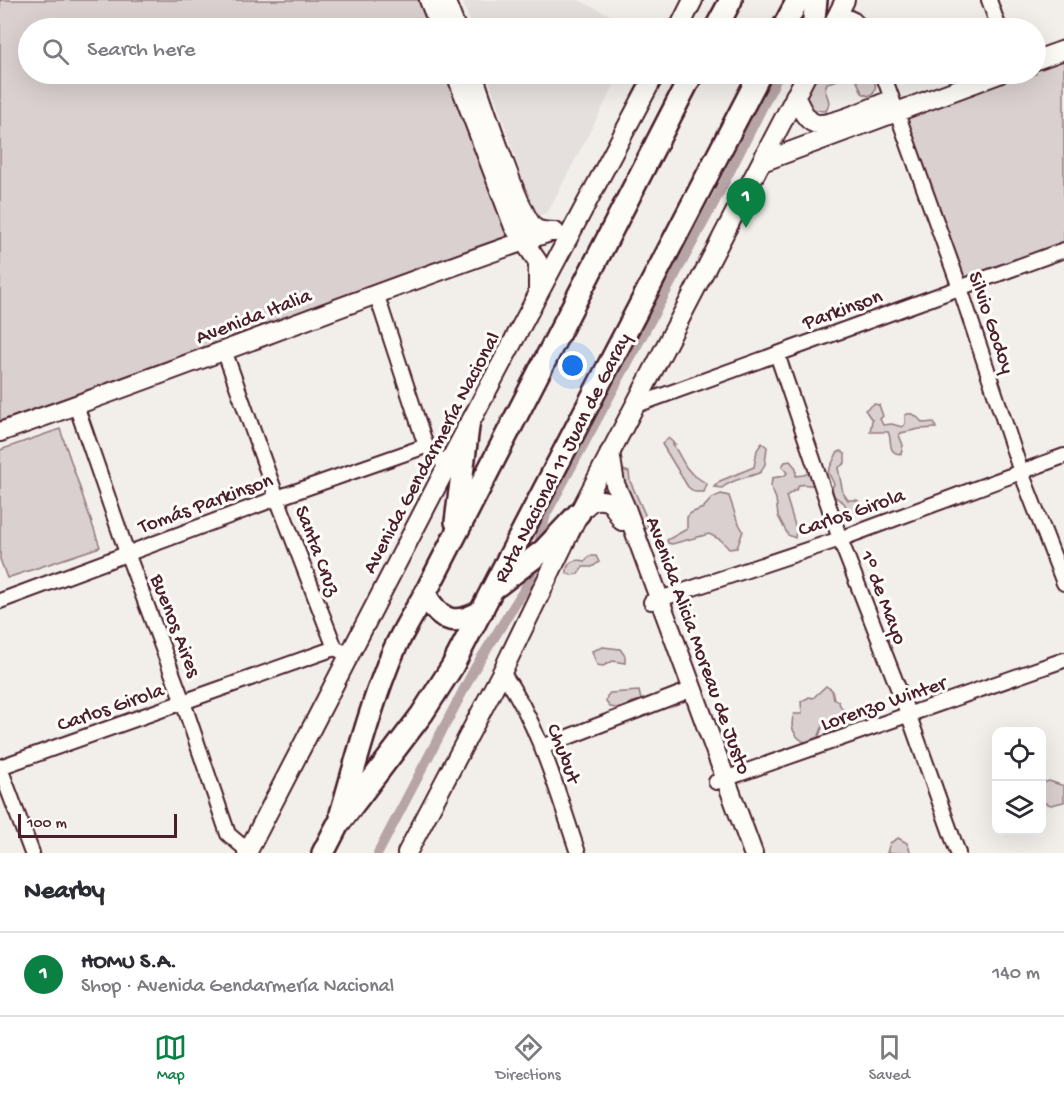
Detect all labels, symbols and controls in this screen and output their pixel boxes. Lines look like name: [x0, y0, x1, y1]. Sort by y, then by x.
search box: [18, 18, 1046, 84]
icon: search: [39, 35, 72, 68]
text: Search here: [87, 38, 195, 64]
pin: 1: [726, 178, 766, 228]
street label: Silvio Godoy: [961, 269, 1019, 377]
street label: Avenida Italia: [193, 284, 317, 352]
street label: Parkinson: [799, 285, 887, 338]
street label: Avenida Gendarmería Nacional: [359, 329, 508, 579]
street label: Ruta Nacional 11 Juan de Garay: [490, 329, 638, 588]
your location: [558, 351, 587, 380]
street label: Tomás Parkinson: [135, 469, 277, 542]
street label: Carlos Girola: [796, 484, 910, 544]
street label: Santa Cruz: [287, 503, 345, 601]
street label: Avenida Alicia Moreau de Justo: [638, 514, 755, 779]
street label: 1° de Mayo: [852, 547, 911, 649]
street label: Buenos Aires: [142, 570, 205, 682]
street label: Lorenzo Winter: [818, 672, 952, 738]
street label: Carlos Girola: [55, 679, 169, 739]
street label: Chubut: [539, 721, 585, 790]
map controls: [992, 727, 1046, 835]
button: locate: [992, 727, 1046, 781]
button: layers: [992, 781, 1046, 835]
scale bar: [18, 811, 177, 838]
text: 100 m: [27, 815, 67, 834]
text: Nearby: [24, 877, 105, 908]
text: HOMU S.A.: [81, 950, 177, 976]
text: 1: [39, 963, 48, 986]
text: 140 m: [992, 963, 1040, 986]
text: Shop · Avenida Gendarmería Nacional: [81, 976, 394, 999]
tab: Map: [154, 1031, 187, 1086]
tab: Directions: [495, 1031, 561, 1086]
tab: Saved: [869, 1031, 910, 1086]

